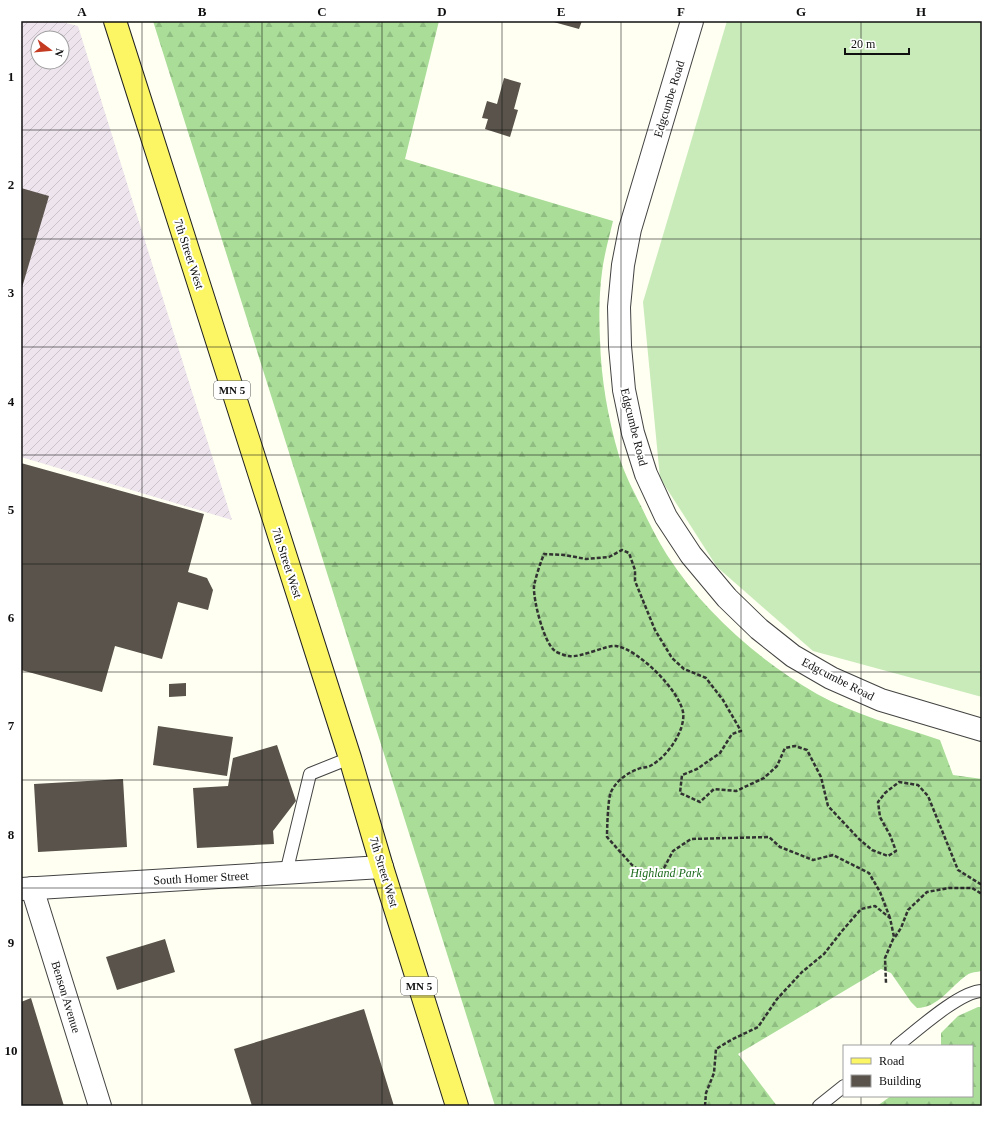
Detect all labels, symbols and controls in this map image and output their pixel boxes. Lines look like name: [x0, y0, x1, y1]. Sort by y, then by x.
text: A: [77, 4, 87, 19]
text: B: [198, 4, 207, 19]
text: C: [317, 4, 327, 19]
text: D: [437, 4, 447, 19]
text: E: [557, 4, 565, 19]
text: F: [677, 4, 685, 19]
text: G: [796, 4, 806, 19]
text: H: [916, 4, 926, 19]
north arrow: [30, 30, 70, 70]
scale bar: [845, 30, 909, 56]
text: 20 m: [851, 37, 876, 51]
text: N: [53, 47, 66, 58]
street label: Edgcumbe Road: [651, 59, 687, 139]
text: 1: [8, 69, 14, 84]
text: 2: [8, 177, 14, 192]
street label: 7th Street West: [171, 217, 207, 291]
text: 3: [8, 285, 15, 300]
road number: MN 5: [214, 381, 250, 399]
street label: Edgcumbe Road: [618, 387, 650, 467]
text: 4: [8, 394, 15, 409]
text: 5: [8, 502, 15, 517]
street label: 7th Street West: [269, 526, 305, 600]
text: 6: [8, 610, 15, 625]
street label: Edgcumbe Road: [799, 655, 877, 703]
text: 7: [8, 718, 15, 733]
text: 8: [8, 827, 15, 842]
street label: 7th Street West: [367, 835, 402, 909]
park label: Highland Park: [629, 866, 702, 880]
street label: South Homer Street: [153, 868, 250, 887]
text: 9: [8, 935, 15, 950]
street label: Benson Avenue: [48, 959, 84, 1035]
road number: MN 5: [401, 977, 437, 995]
text: 10: [5, 1043, 18, 1058]
legend: [843, 1045, 973, 1097]
text: Road: [879, 1054, 904, 1068]
text: Building: [879, 1074, 921, 1088]

